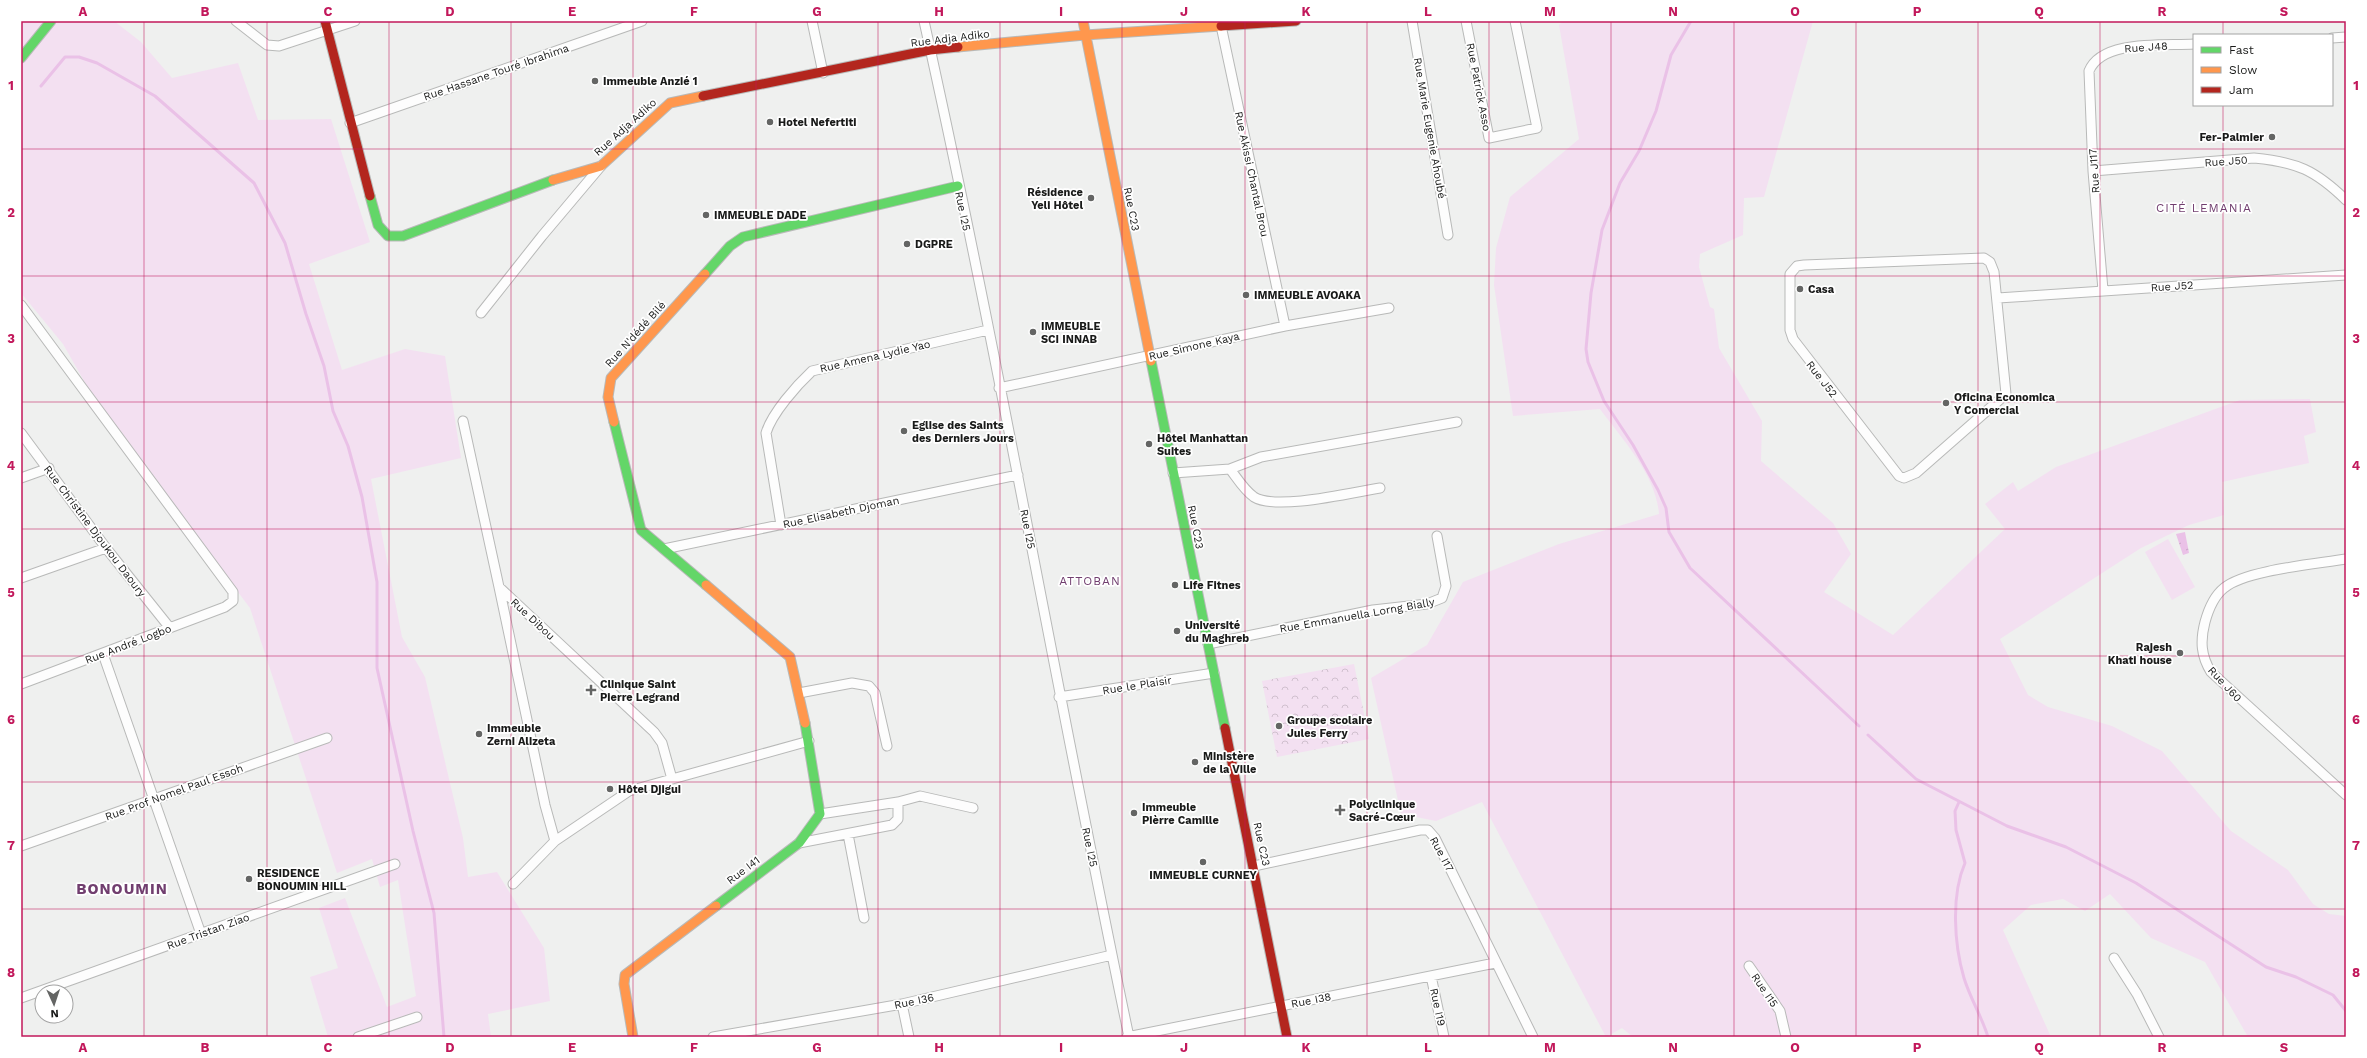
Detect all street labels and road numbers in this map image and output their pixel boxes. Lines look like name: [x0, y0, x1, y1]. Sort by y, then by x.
street label: Rue Adja Adiko: [910, 27, 990, 50]
street label: Rue J48: [2124, 39, 2168, 56]
street label: Rue Hassane Touré Ibrahima: [422, 41, 571, 104]
street label: Rue Patrick Asso: [1464, 42, 1493, 132]
street label: Rue Marie Eugenie Ahoubé: [1411, 57, 1448, 200]
street label: Rue Adja Adiko: [591, 96, 659, 159]
street label: Rue Akissi Chantal Brou: [1232, 110, 1271, 238]
street label: Rue J117: [2086, 148, 2103, 194]
street label: Rue J50: [2204, 153, 2248, 169]
street label: Rue C23: [1121, 186, 1142, 232]
street label: Rue I25: [952, 190, 973, 232]
street label: Rue J52: [2150, 279, 2194, 294]
street label: Rue N'dédé Bilé: [602, 299, 668, 370]
street label: Rue Simone Kaya: [1147, 330, 1241, 363]
street label: Rue Amena Lydie Yao: [819, 337, 932, 376]
street label: Rue J52: [1803, 358, 1840, 400]
street label: Rue Christine Djoukou Daoury: [41, 463, 148, 600]
street label: Rue Elisabeth Djoman: [782, 494, 900, 531]
street label: Rue C23: [1185, 504, 1206, 550]
street label: Rue I25: [1017, 508, 1038, 550]
street label: Rue Emmanuella Lorng Bially: [1279, 595, 1436, 636]
street label: Rue Dibou: [508, 596, 557, 643]
street label: Rue André Logbo: [83, 622, 173, 667]
street label: Rue J60: [2205, 664, 2244, 705]
street label: Rue le Plaisir: [1102, 674, 1173, 697]
street label: Rue Prof Nomel Paul Essoh: [103, 761, 245, 824]
street label: Rue C23: [1251, 821, 1272, 867]
street label: Rue I25: [1079, 826, 1100, 868]
street label: Rue I17: [1427, 834, 1456, 874]
street label: Rue I41: [724, 854, 762, 887]
street label: Rue Tristan Ziao: [165, 910, 251, 952]
street label: Rue I15: [1749, 971, 1781, 1010]
street label: Rue I19: [1427, 987, 1448, 1027]
street label: Rue I38: [1290, 990, 1332, 1011]
street label: Rue I36: [893, 991, 936, 1012]

